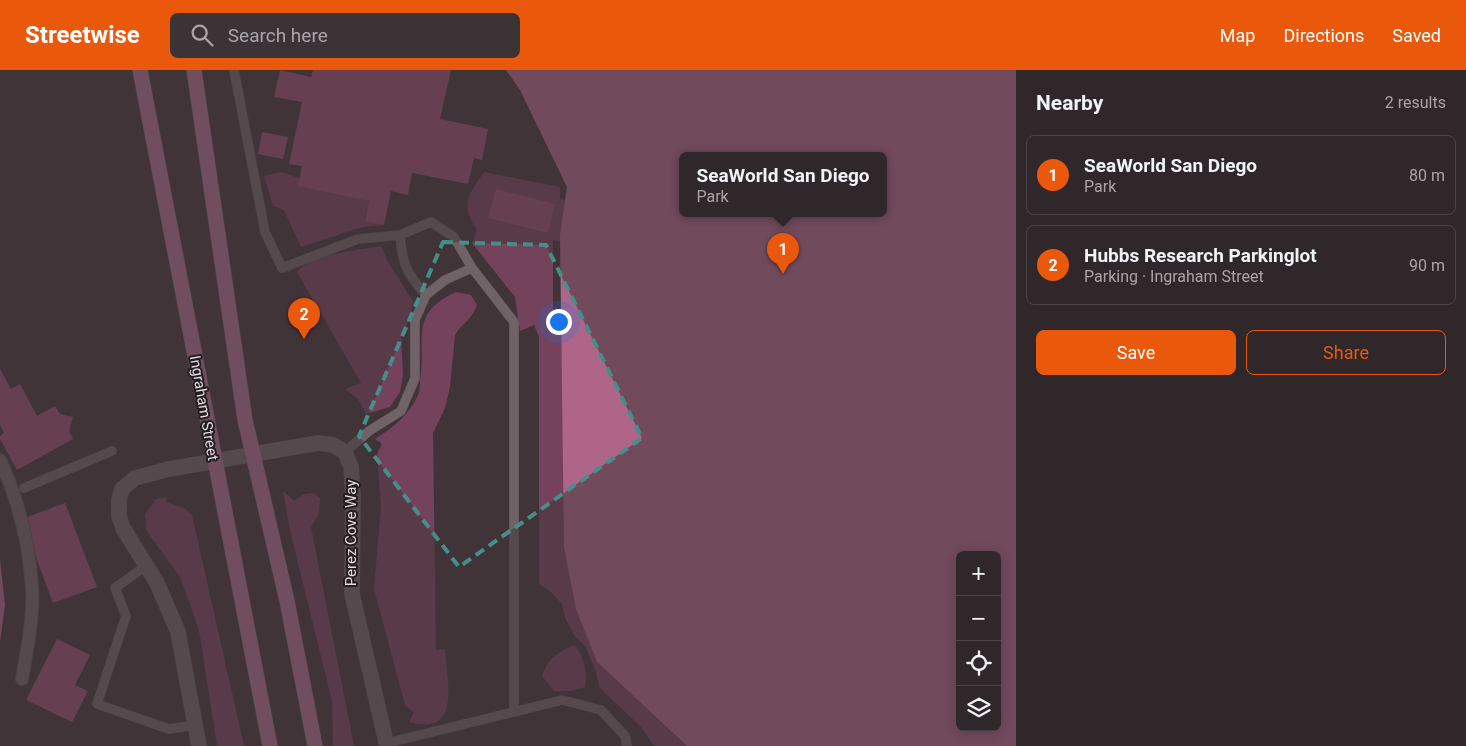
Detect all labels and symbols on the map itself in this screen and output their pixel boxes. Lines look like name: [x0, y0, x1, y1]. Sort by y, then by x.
pin: 1: [767, 233, 799, 274]
pin: 2: [288, 298, 320, 339]
your location: [546, 309, 572, 335]
street label: Ingraham Street: [186, 354, 222, 462]
street label: Perez Cove Way: [342, 480, 360, 586]

